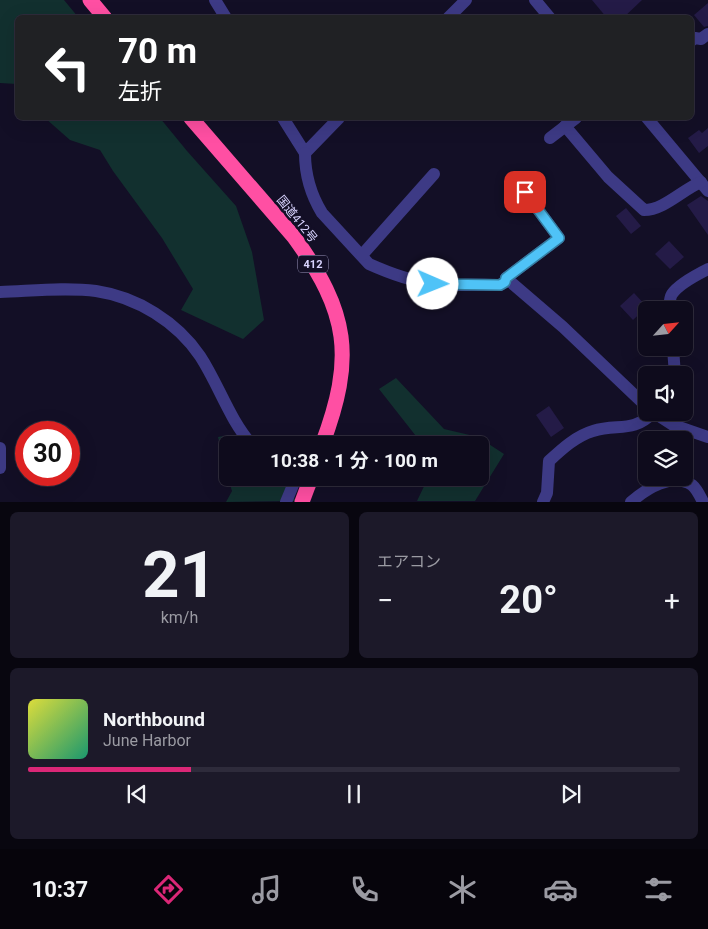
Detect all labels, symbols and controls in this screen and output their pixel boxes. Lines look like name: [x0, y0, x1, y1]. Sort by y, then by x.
text: 70 m: [118, 31, 197, 72]
icon: left: [35, 35, 100, 100]
text: 左折: [118, 79, 162, 104]
pin: [504, 171, 546, 213]
icon: arrive: [511, 178, 539, 206]
street label: 国道412号: [274, 193, 320, 245]
road number: 412: [298, 255, 328, 272]
position arrow: [406, 257, 458, 309]
north arrow: [638, 301, 692, 356]
map controls: [638, 301, 693, 486]
button: sound: [638, 366, 693, 421]
speed limit sign: 30: [15, 421, 80, 486]
button: layers: [638, 431, 693, 486]
text: 10:38 · 1 分 · 100 m: [270, 449, 438, 472]
text: 21: [142, 537, 217, 613]
text: エアコン: [377, 552, 441, 571]
text: 20°: [499, 578, 558, 622]
text: −: [377, 584, 393, 617]
text: +: [664, 584, 680, 617]
text: km/h: [161, 608, 198, 627]
text: Northbound: [103, 708, 205, 731]
text: June Harbor: [103, 731, 191, 750]
icon: previous: [123, 780, 151, 808]
icon: pause: [340, 780, 368, 808]
icon: next: [557, 780, 585, 808]
icon: directions: [151, 872, 186, 907]
icon: music: [249, 872, 284, 907]
icon: phone: [347, 872, 382, 907]
icon: climate: [445, 872, 480, 907]
icon: car: [543, 872, 578, 907]
icon: filters: [641, 872, 676, 907]
text: 10:37: [32, 877, 88, 902]

